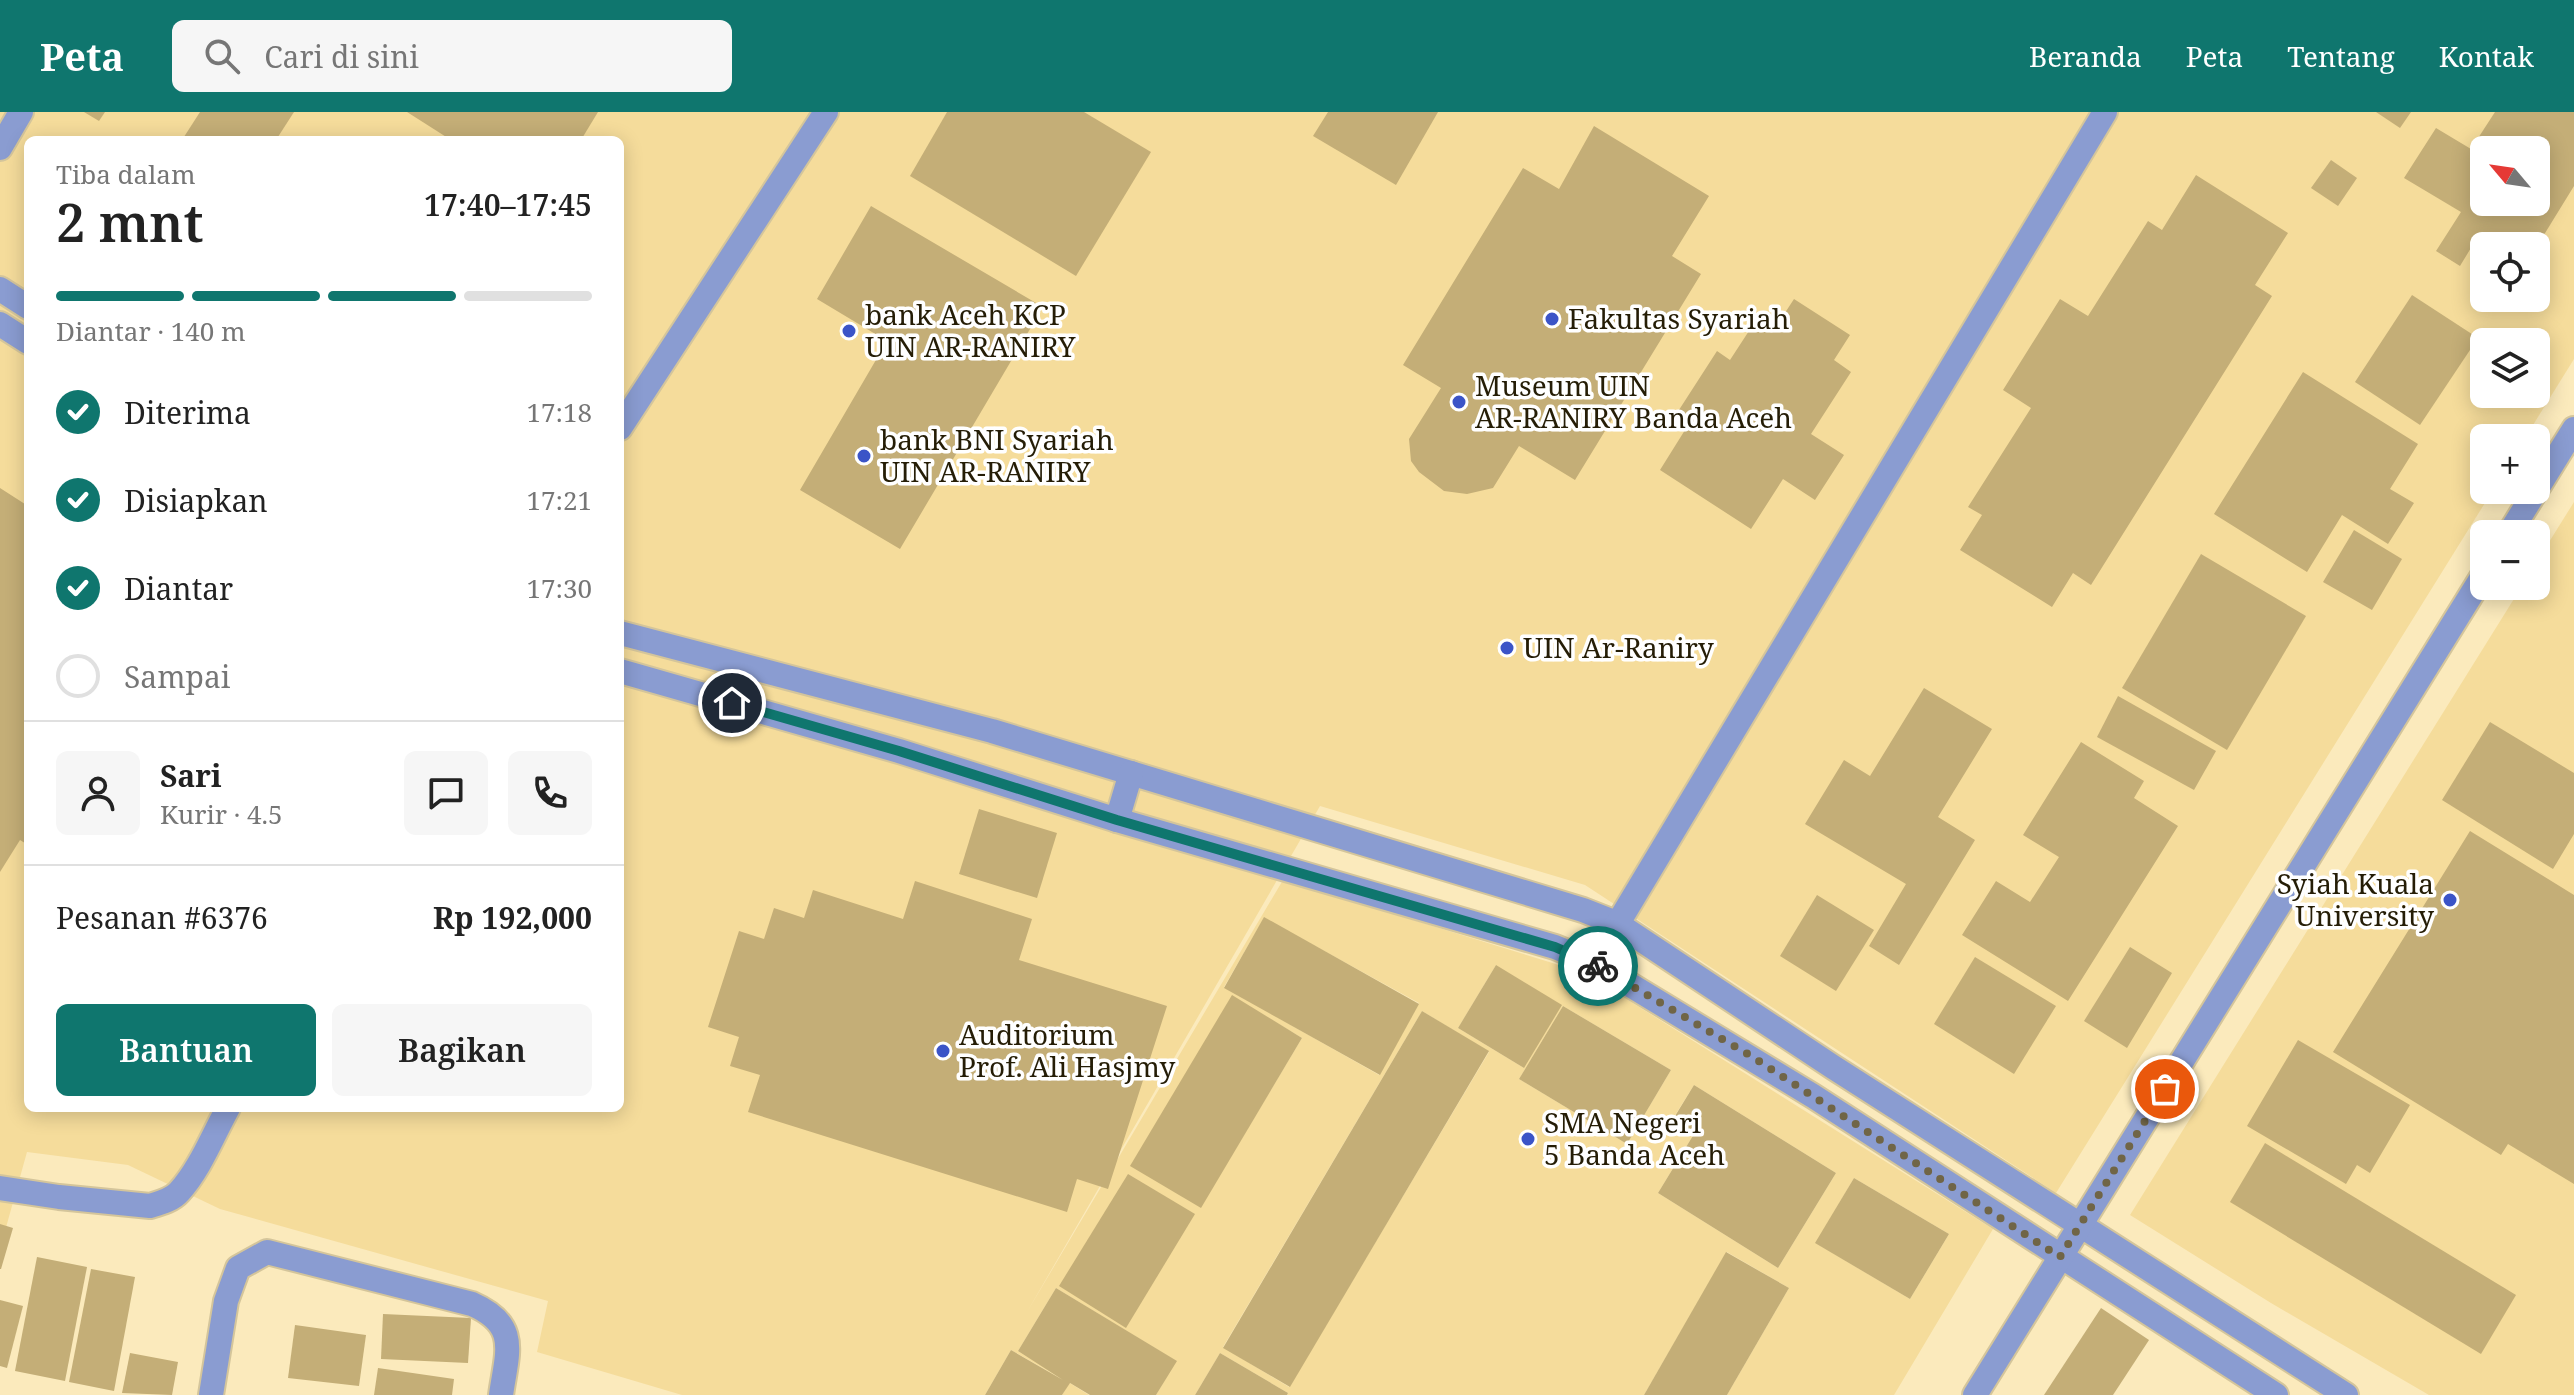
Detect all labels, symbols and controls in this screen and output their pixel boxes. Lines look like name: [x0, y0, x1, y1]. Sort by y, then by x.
search box: [172, 20, 732, 92]
text: Peta: [40, 30, 124, 82]
icon: search: [200, 34, 244, 78]
text: Cari di sini: [264, 36, 419, 77]
text: Beranda: [2029, 37, 2142, 75]
text: Peta: [2186, 37, 2243, 75]
text: Tentang: [2287, 37, 2395, 75]
text: Kontak: [2439, 37, 2534, 75]
north arrow: [2470, 136, 2550, 216]
map controls: [2470, 136, 2550, 600]
text: Tiba dalam: [56, 156, 196, 192]
text: 17:40–17:45: [424, 184, 592, 225]
text: 2 mnt: [56, 186, 204, 257]
button: locate: [2470, 232, 2550, 312]
place label: bank Aceh KCP UIN AR-RANIRY: [865, 295, 1076, 365]
place label: Fakultas Syariah: [1568, 299, 1789, 337]
marker: Fakultas Syariah: [1543, 310, 1561, 328]
text: Diantar · 140 m: [56, 313, 246, 349]
marker: bank Aceh KCP UIN AR-RANIRY: [840, 322, 858, 340]
button: layers: [2470, 328, 2550, 408]
place label: Museum UIN AR-RANIRY Banda Aceh: [1475, 366, 1792, 436]
icon: check: [56, 390, 100, 434]
text: Diterima: [124, 392, 251, 433]
marker: Museum UIN AR-RANIRY Banda Aceh: [1450, 393, 1468, 411]
text: 17:18: [526, 394, 592, 430]
place label: bank BNI Syariah UIN AR-RANIRY: [880, 420, 1114, 490]
button: +: [2470, 424, 2550, 504]
marker: bank BNI Syariah UIN AR-RANIRY: [855, 447, 873, 465]
icon: check: [56, 478, 100, 522]
text: Disiapkan: [124, 480, 268, 521]
text: 17:21: [526, 482, 592, 518]
button: −: [2470, 520, 2550, 600]
icon: check: [56, 566, 100, 610]
text: Diantar: [124, 568, 233, 609]
text: 17:30: [526, 570, 592, 606]
place label: UIN Ar-Raniry: [1523, 628, 1714, 666]
marker: UIN Ar-Raniry: [1498, 639, 1516, 657]
text: Sampai: [124, 656, 230, 697]
pin: [698, 669, 766, 737]
icon: home: [710, 681, 754, 725]
button: person: [56, 751, 140, 835]
button: chat: [404, 751, 488, 835]
button: phone: [508, 751, 592, 835]
text: Sari: [160, 755, 222, 796]
text: Kurir · 4.5: [160, 796, 283, 832]
place label: Syiah Kuala University: [2277, 864, 2434, 934]
marker: Syiah Kuala University: [2441, 891, 2459, 909]
text: Pesanan #6376: [56, 897, 268, 938]
text: Rp 192,000: [433, 897, 592, 938]
courier: [1558, 926, 1638, 1006]
icon: bike: [1576, 944, 1620, 988]
button: Bantuan: [56, 1004, 316, 1096]
button: Bagikan: [332, 1004, 592, 1096]
place label: Auditorium Prof. Ali Hasjmy: [959, 1015, 1175, 1085]
marker: Auditorium Prof. Ali Hasjmy: [934, 1042, 952, 1060]
pin: [2131, 1055, 2199, 1123]
icon: bag: [2143, 1067, 2187, 1111]
place label: SMA Negeri 5 Banda Aceh: [1544, 1103, 1725, 1173]
marker: SMA Negeri 5 Banda Aceh: [1519, 1130, 1537, 1148]

